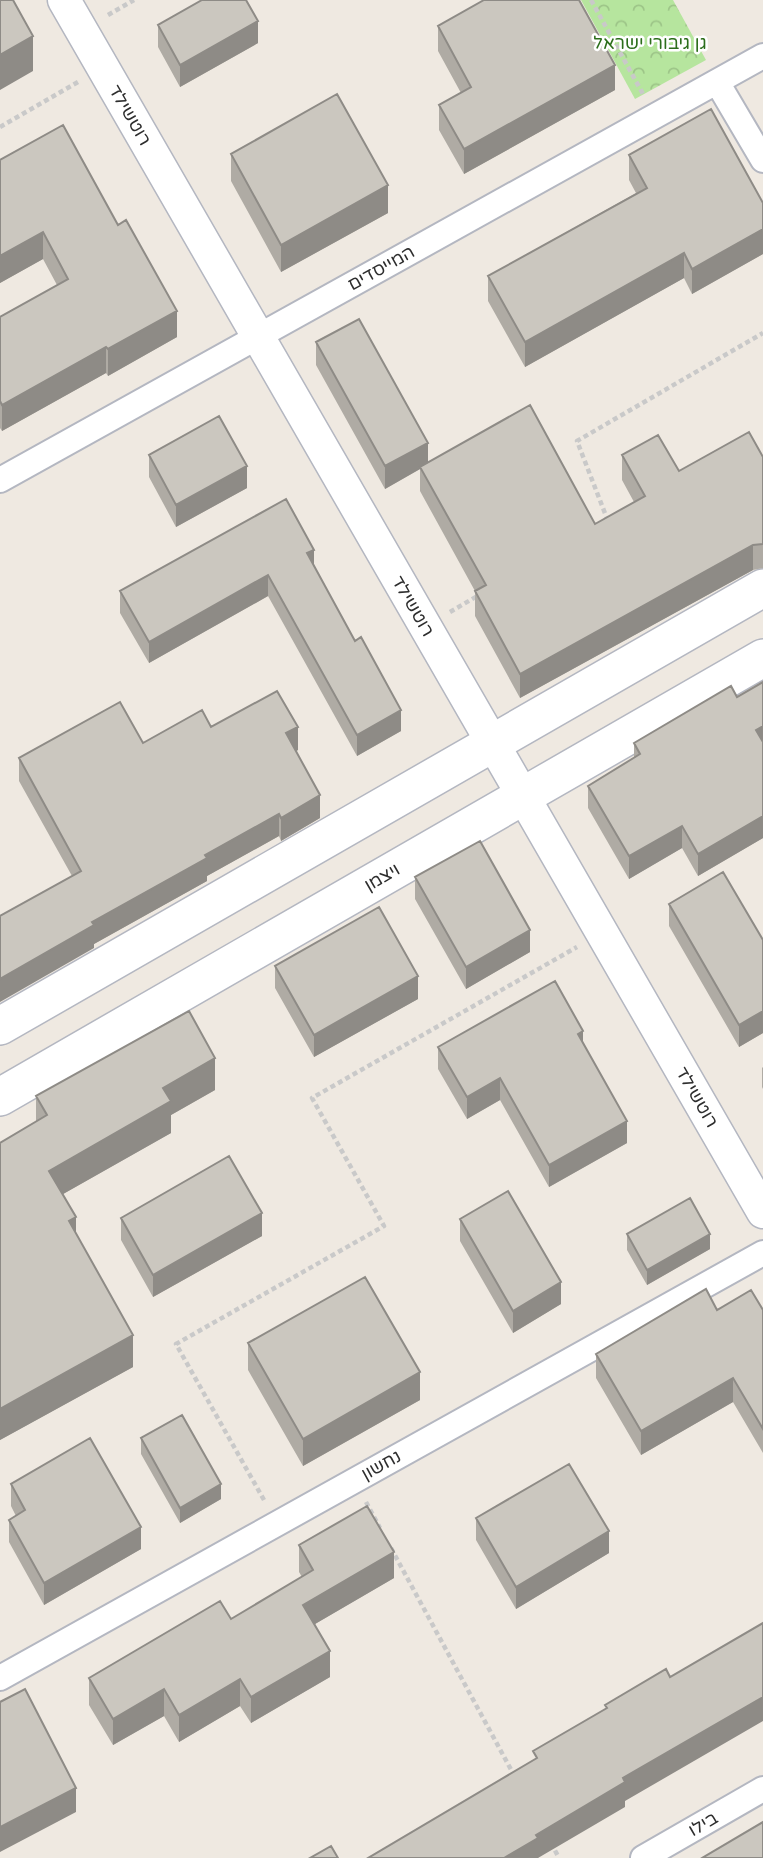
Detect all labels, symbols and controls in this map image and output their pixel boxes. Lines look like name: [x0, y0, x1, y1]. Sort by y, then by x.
park label: גן גיבורי ישראל: [593, 32, 707, 54]
street label: רוטשילד: [104, 81, 156, 149]
street label: המייסדים: [344, 241, 418, 295]
street label: רוטשילד: [387, 572, 439, 640]
street label: ויצמן: [360, 858, 404, 896]
street label: רוטשילד: [671, 1063, 723, 1131]
street label: נחשון: [357, 1445, 405, 1485]
street label: בילו: [684, 1807, 722, 1841]

